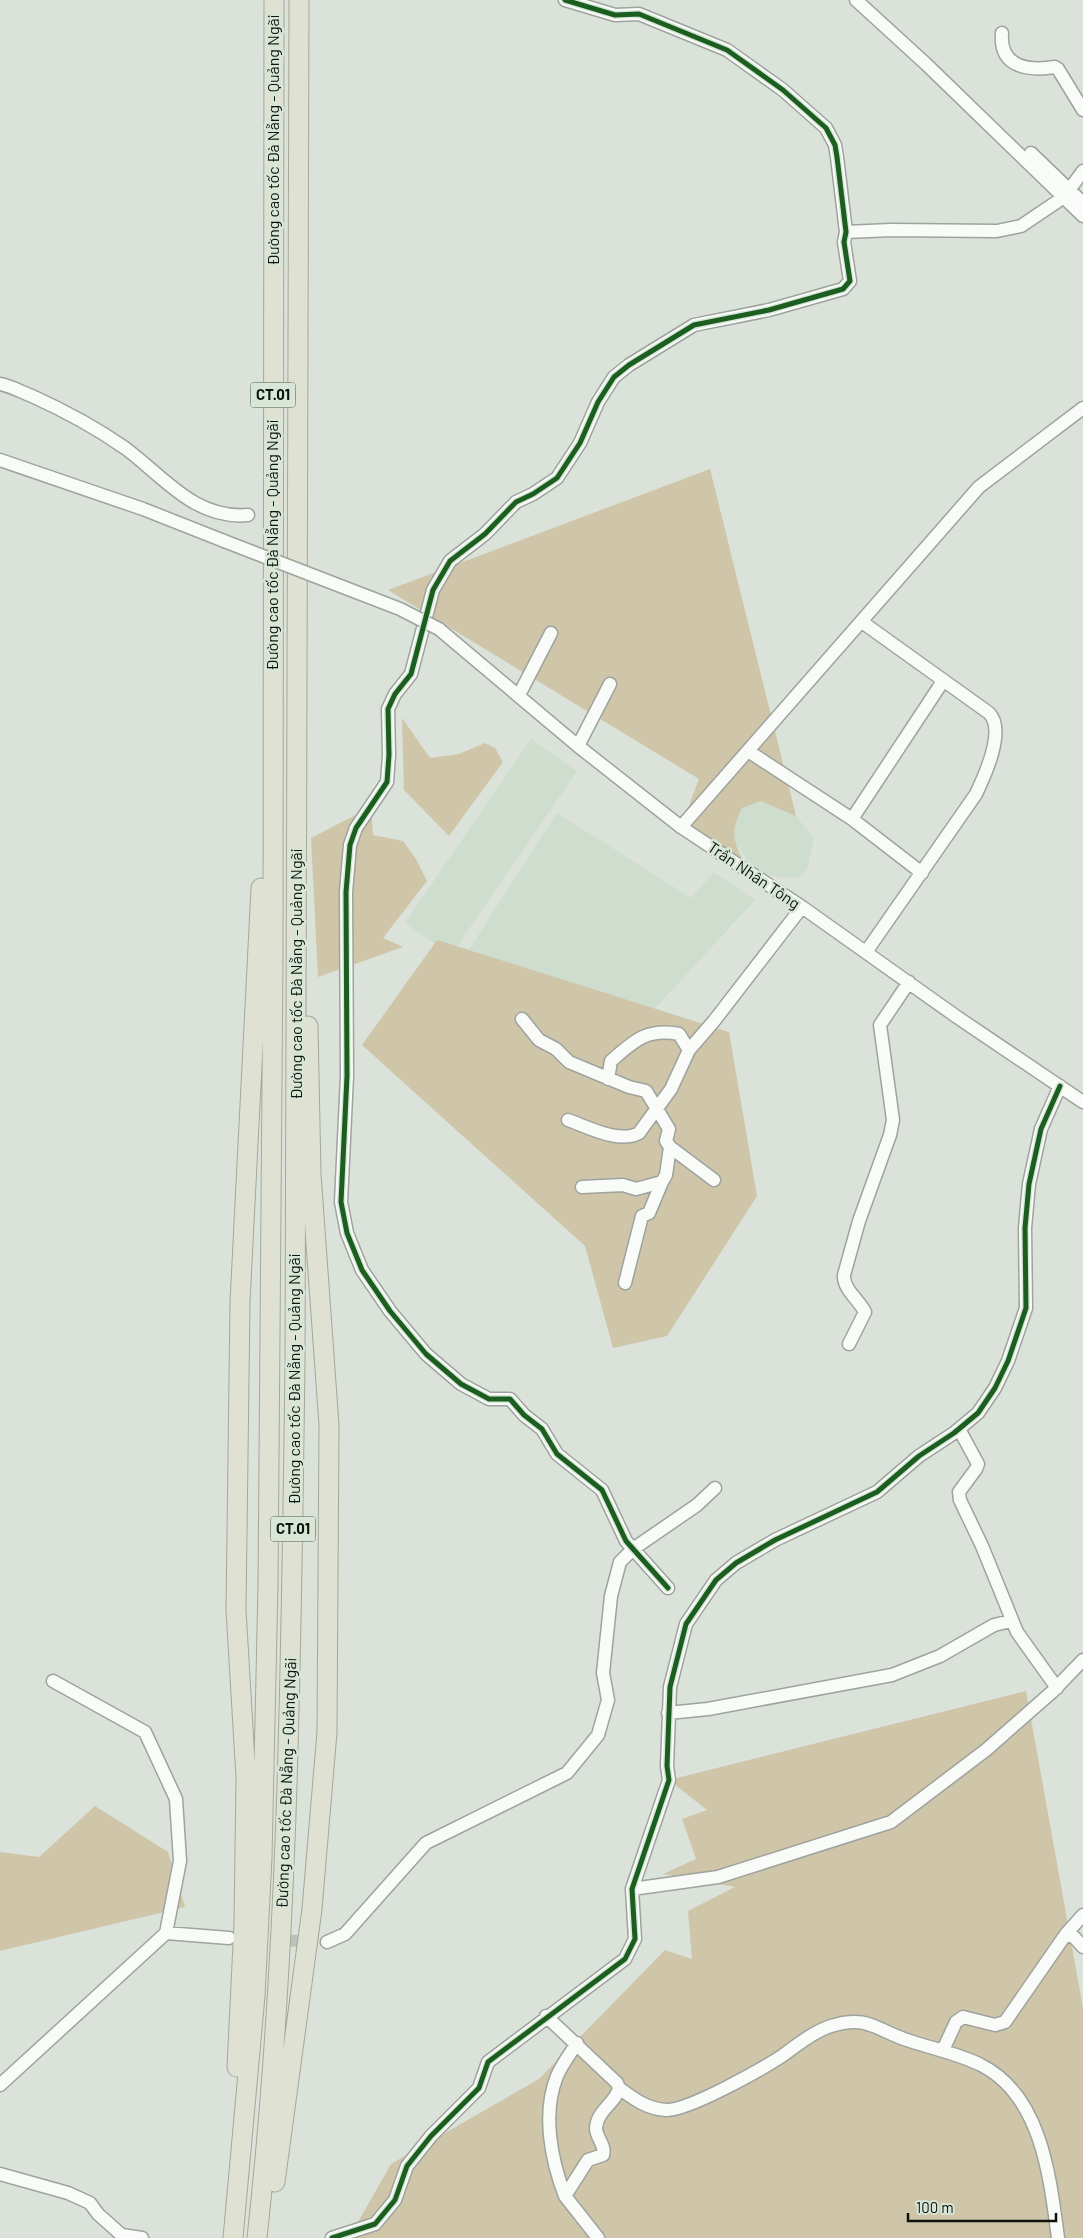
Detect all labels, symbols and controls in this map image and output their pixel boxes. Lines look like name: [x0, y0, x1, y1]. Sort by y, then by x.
street label: Đường cao tốc Đà Nẵng - Quảng Ngãi: [263, 14, 282, 266]
road number: CT.01: [250, 382, 296, 408]
street label: Đường cao tốc Đà Nẵng - Quảng Ngãi: [262, 419, 281, 671]
street label: Trần Nhân Tông: [705, 837, 804, 912]
street label: Đường cao tốc Đà Nẵng - Quảng Ngãi: [286, 848, 305, 1100]
street label: Đường cao tốc Đà Nẵng - Quảng Ngãi: [284, 1253, 303, 1505]
road number: CT.01: [270, 1516, 316, 1542]
street label: Đường cao tốc Đà Nẵng - Quảng Ngãi: [272, 1657, 299, 1909]
scale bar: [908, 2190, 1056, 2222]
text: 100 m: [916, 2198, 954, 2216]

